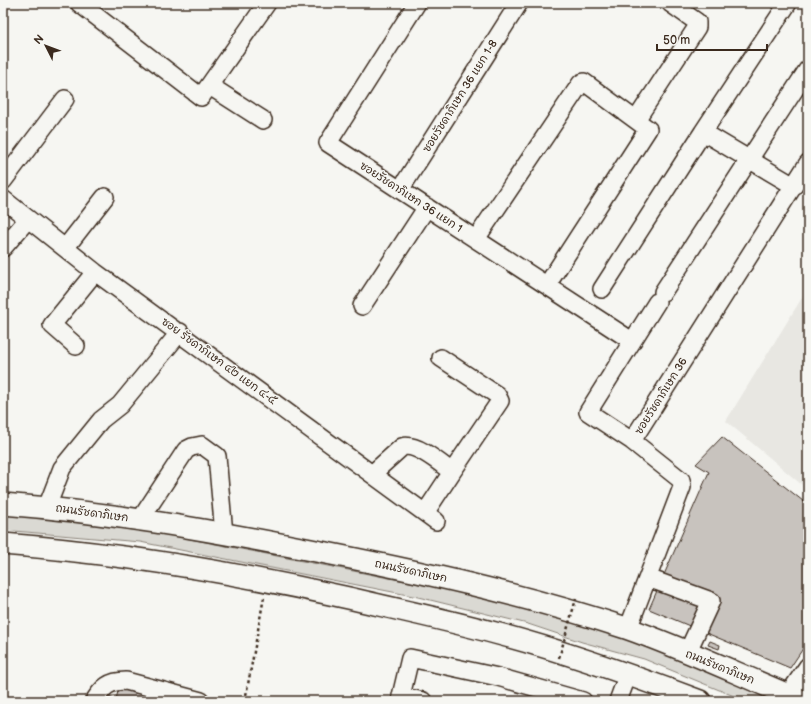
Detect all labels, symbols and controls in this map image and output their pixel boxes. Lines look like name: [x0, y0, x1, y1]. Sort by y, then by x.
north arrow: [26, 26, 66, 66]
scale bar: [657, 26, 767, 52]
text: N: [31, 32, 47, 47]
text: 50 m: [663, 33, 690, 48]
street label: ซอยรัชดาภิเษก 36 แยก 1-8: [419, 37, 500, 155]
street label: ซอยรัชดาภิเษก 36 แยก 1: [357, 158, 465, 235]
street label: ซอย รัชดาภิเษก ๔๒ แยก ๔-๕: [159, 314, 280, 407]
street label: ซอยรัชดาภิเษก 36: [631, 354, 690, 437]
street label: ถนนรัชดาภิเษก: [55, 500, 129, 525]
street label: ถนนรัชดาภิเษก: [374, 556, 448, 585]
street label: ถนนรัชดาภิเษก: [683, 646, 757, 687]

